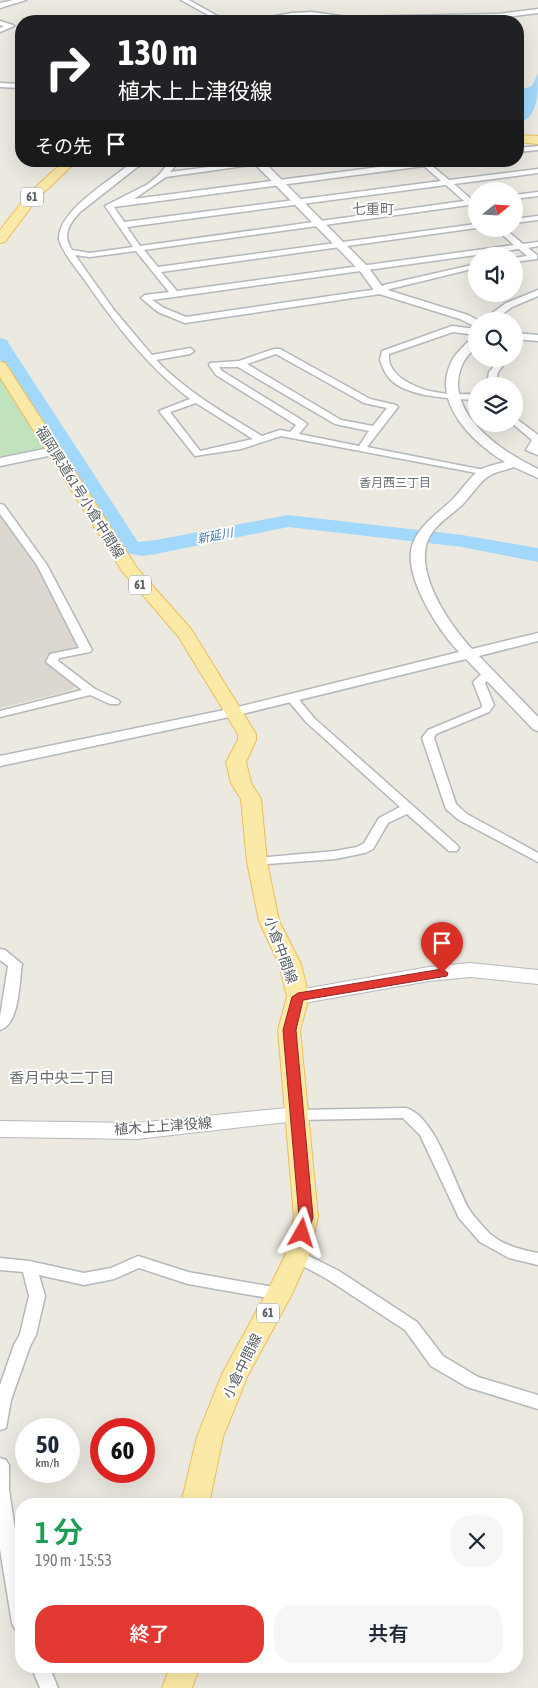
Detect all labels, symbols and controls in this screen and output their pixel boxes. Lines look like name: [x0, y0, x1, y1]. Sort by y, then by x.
text: 130 m: [118, 32, 197, 72]
icon: right: [35, 35, 100, 100]
text: 植木上上津役線: [118, 78, 272, 104]
icon: arrive: [102, 130, 130, 158]
text: その先: [35, 135, 92, 157]
north arrow: [468, 182, 522, 238]
map controls: [468, 182, 523, 432]
road number: 61: [21, 188, 43, 206]
district label: 七重町: [352, 201, 394, 217]
button: sound: [468, 247, 523, 302]
button: search: [468, 312, 523, 367]
button: layers: [468, 377, 523, 432]
street label: 福岡県道61号小倉中間線: [33, 423, 127, 561]
district label: 香月西三丁目: [359, 476, 431, 490]
water label: 新延川: [196, 525, 236, 546]
road number: 61: [129, 576, 151, 594]
street label: 小倉中間線: [262, 914, 300, 986]
pin: [421, 922, 463, 973]
icon: arrive: [428, 929, 456, 957]
district label: 香月中央二丁目: [9, 1069, 115, 1086]
street label: 植木上上津役線: [114, 1115, 212, 1137]
position arrow: [275, 1206, 327, 1258]
road number: 61: [257, 1304, 279, 1322]
street label: 小倉中間線: [219, 1331, 265, 1401]
speed limit sign: 60: [90, 1418, 155, 1483]
text: 50: [36, 1430, 59, 1458]
text: km/h: [36, 1456, 59, 1470]
text: 1 分: [35, 1515, 83, 1549]
button: close: [451, 1515, 503, 1567]
text: 190 m · 15:53: [35, 1551, 112, 1569]
button: 終了: [35, 1605, 264, 1663]
button: 共有: [274, 1605, 503, 1663]

